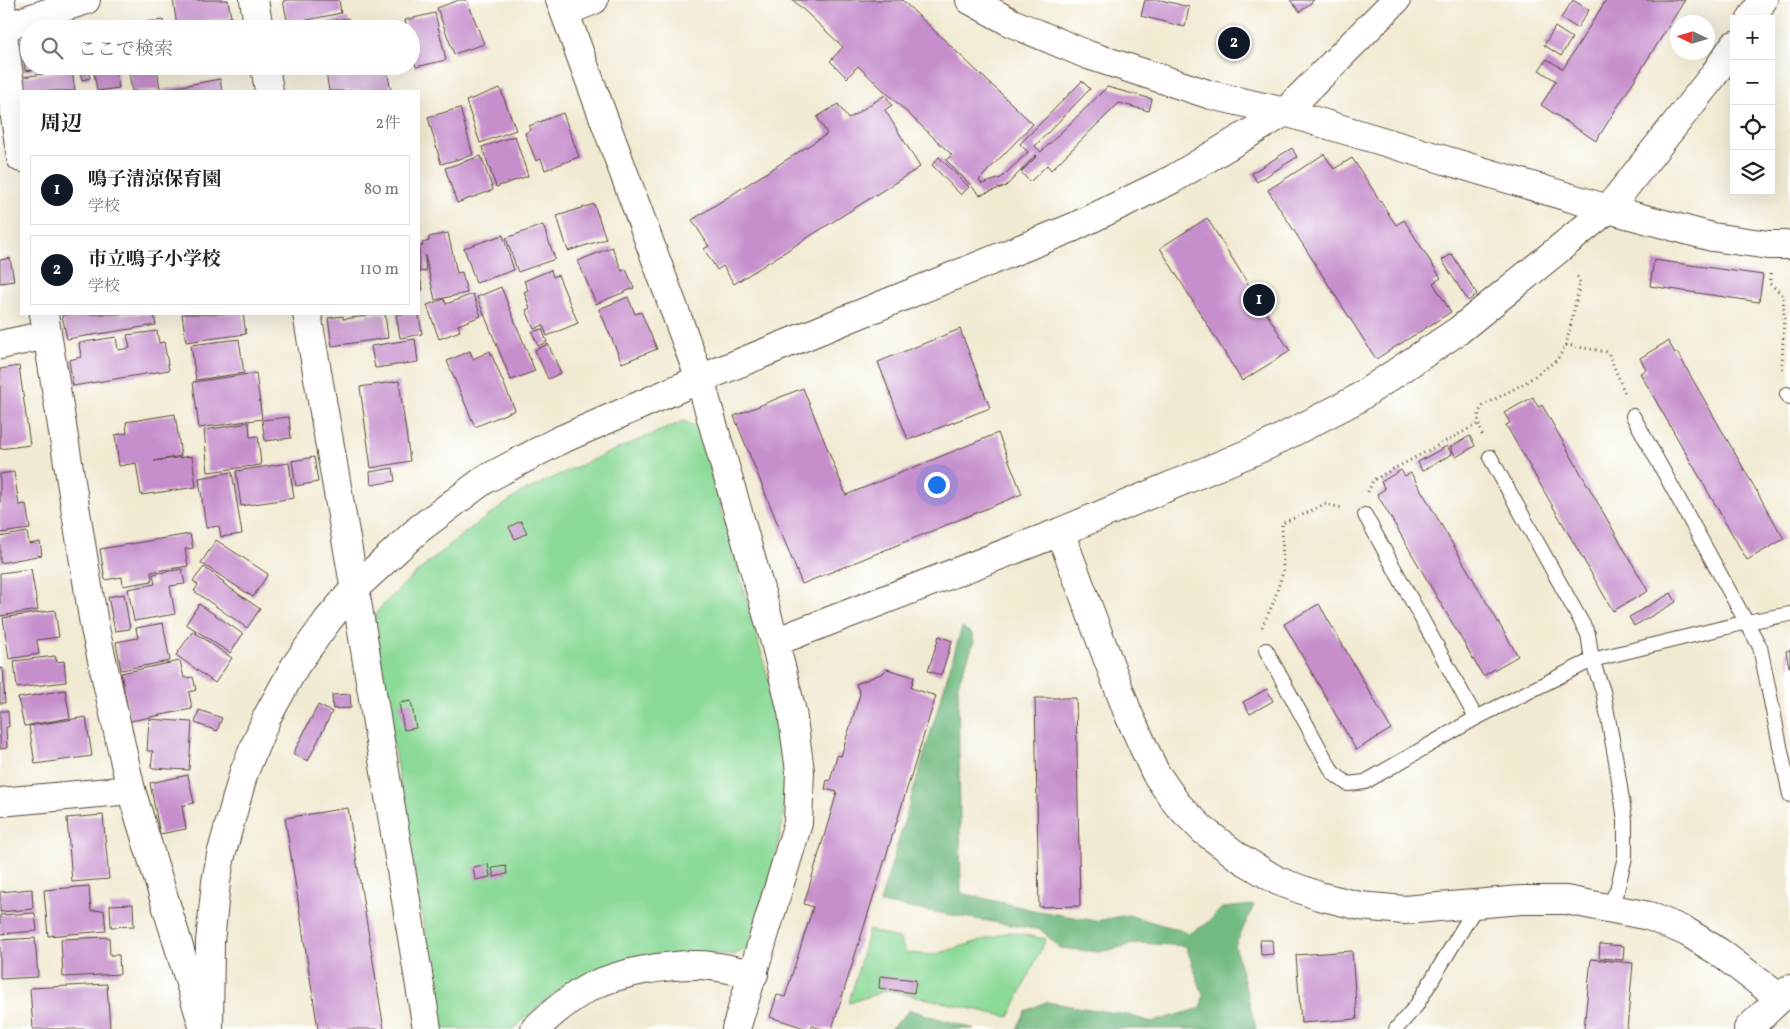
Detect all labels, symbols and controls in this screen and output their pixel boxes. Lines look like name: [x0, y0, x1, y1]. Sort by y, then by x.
north arrow: [1670, 15, 1715, 60]
map controls: [1730, 15, 1775, 195]
button: +: [1730, 15, 1775, 60]
search box: [20, 20, 420, 75]
pin: 2: [1218, 24, 1250, 62]
icon: search: [38, 34, 66, 62]
text: ここで検索: [78, 37, 173, 63]
button: −: [1730, 60, 1775, 105]
button: locate: [1730, 105, 1775, 150]
text: 周辺: [40, 110, 82, 139]
text: 2件: [375, 113, 400, 135]
button: layers: [1730, 150, 1775, 195]
text: 鳴子清涼保育園: [88, 167, 221, 193]
text: 1: [54, 179, 60, 201]
text: 80 m: [364, 179, 399, 201]
text: 学校: [88, 196, 120, 218]
text: 市立鳴子小学校: [88, 247, 221, 273]
text: 2: [53, 259, 61, 281]
text: 110 m: [360, 259, 399, 281]
text: 学校: [88, 276, 120, 298]
pin: 1: [1243, 281, 1275, 319]
your location: [924, 472, 950, 498]

